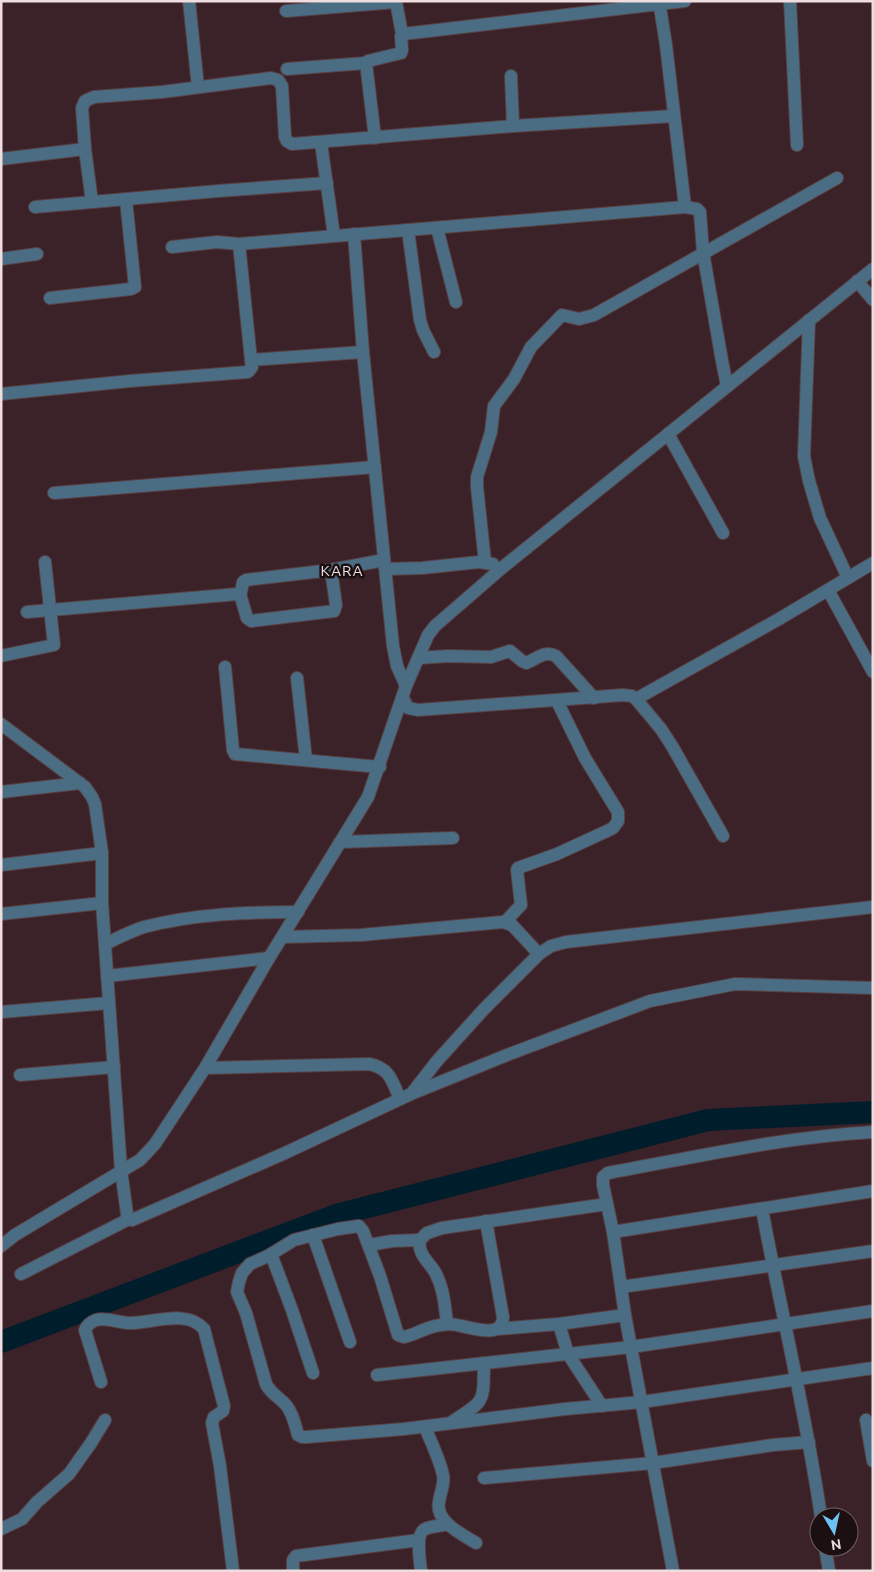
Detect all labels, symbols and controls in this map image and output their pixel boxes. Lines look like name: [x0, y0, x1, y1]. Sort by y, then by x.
district label: KARA: [321, 562, 363, 579]
north arrow: [809, 1507, 859, 1557]
text: N: [830, 1536, 842, 1554]

